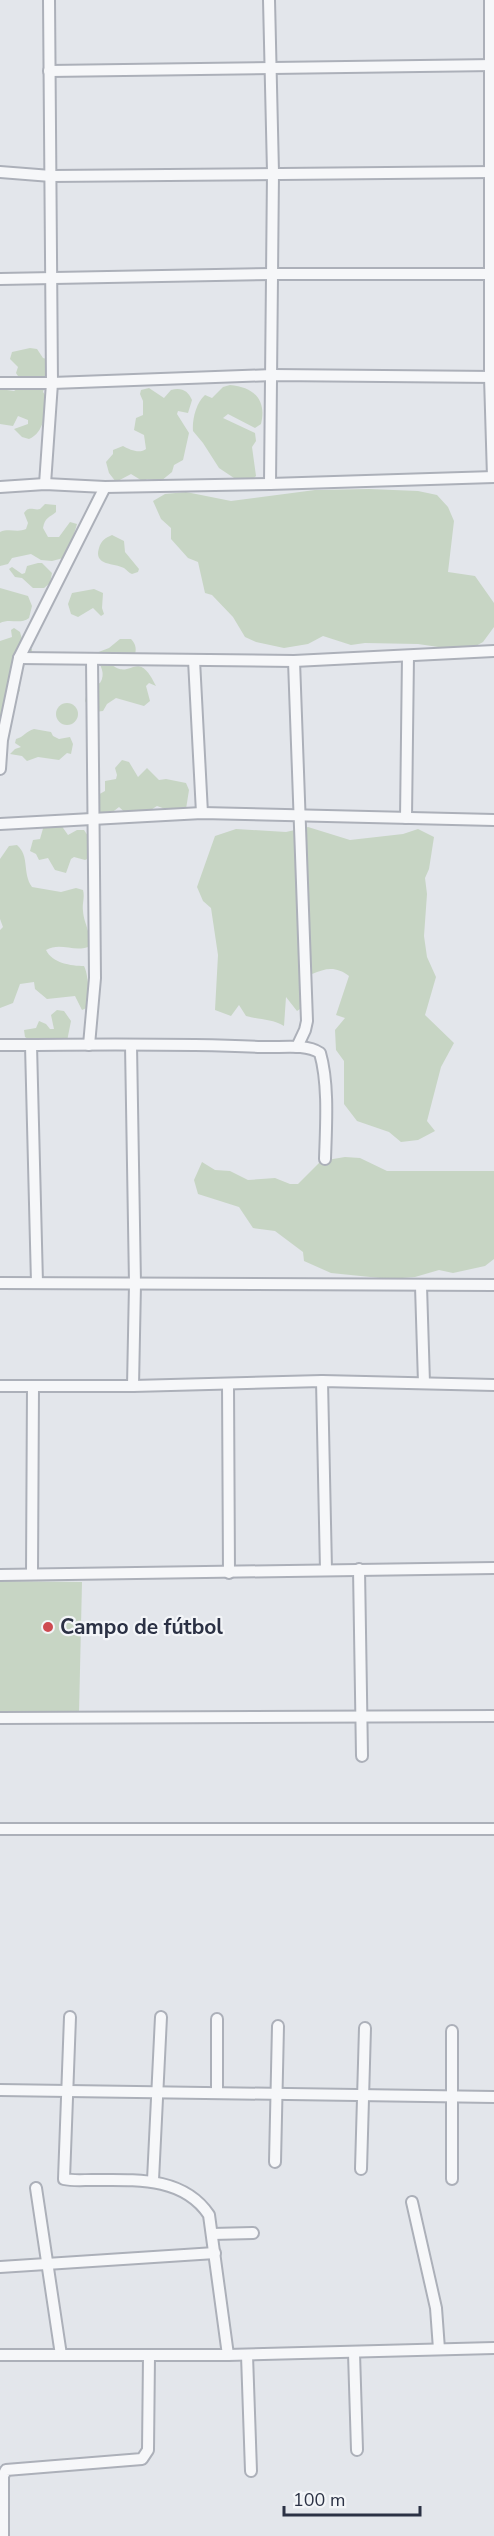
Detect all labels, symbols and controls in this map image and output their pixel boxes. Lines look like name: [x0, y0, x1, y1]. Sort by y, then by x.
place label: Campo de fútbol: [60, 1613, 223, 1641]
marker: Campo de fútbol: [41, 1620, 55, 1634]
scale bar: [284, 2479, 420, 2517]
text: 100 m: [293, 2488, 345, 2512]

